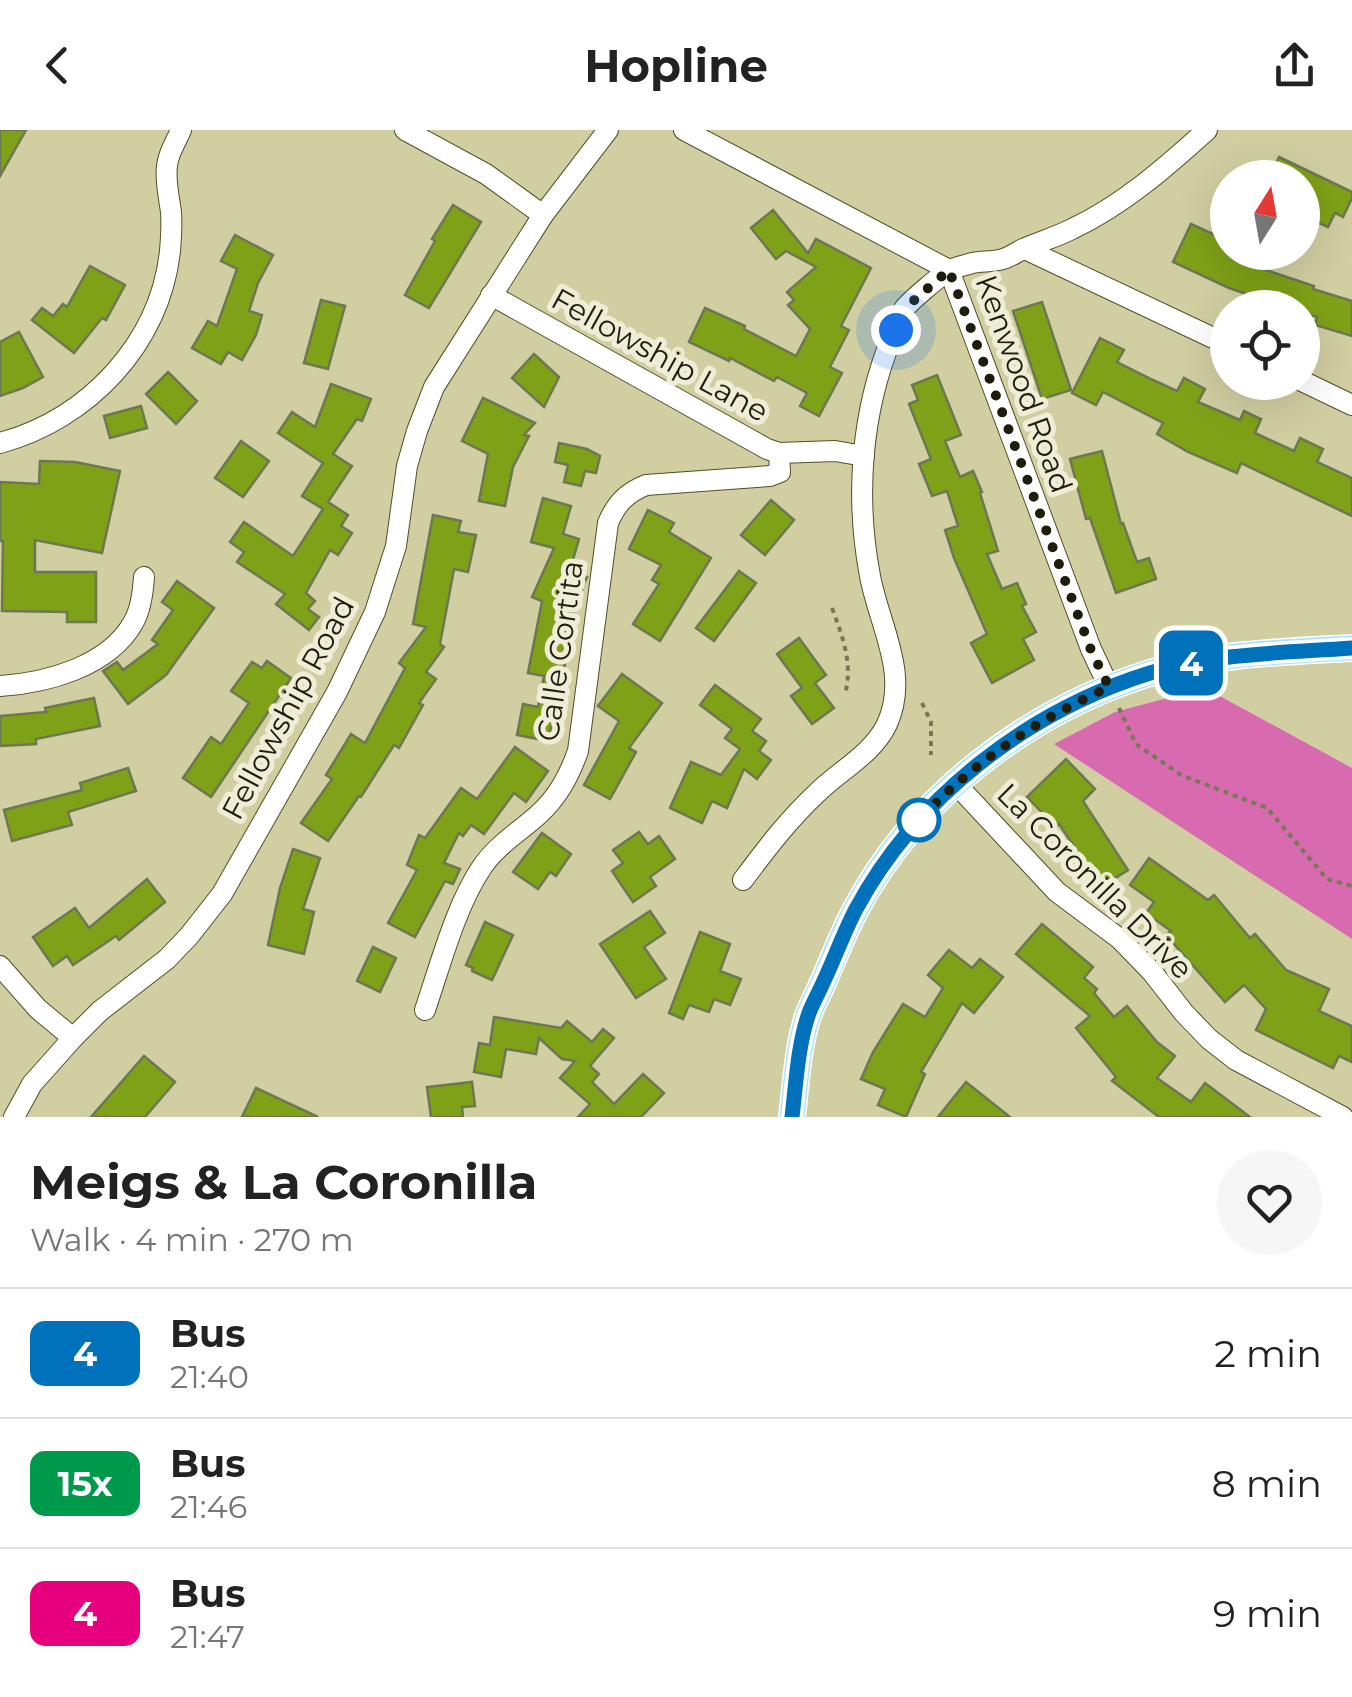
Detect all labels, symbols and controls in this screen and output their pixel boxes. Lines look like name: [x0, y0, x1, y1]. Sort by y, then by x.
icon: back: [30, 38, 85, 93]
text: Hopline: [584, 38, 768, 93]
icon: share: [1267, 38, 1322, 93]
north arrow: [1210, 160, 1320, 270]
map controls: [1210, 160, 1320, 400]
street label: Kenwood Road: [967, 270, 1081, 498]
street label: Fellowship Lane: [545, 280, 775, 430]
button: locate: [1210, 290, 1320, 400]
your location: [871, 305, 921, 355]
street label: Calle Cortita: [529, 558, 591, 744]
street label: Fellowship Road: [214, 590, 362, 826]
line badge: 4: [1158, 630, 1224, 696]
text: 4: [1179, 642, 1203, 685]
street label: La Coronilla Drive: [989, 775, 1201, 987]
unlabelled marker: [898, 799, 940, 841]
button: heart: [1217, 1150, 1322, 1255]
text: Meigs & La Coronilla: [30, 1153, 537, 1211]
text: Walk · 4 min · 270 m: [30, 1220, 354, 1259]
text: Bus: [170, 1310, 245, 1357]
text: 2 min: [1214, 1330, 1322, 1377]
text: 4: [73, 1332, 97, 1375]
text: 21:40: [170, 1357, 249, 1396]
text: Bus: [170, 1440, 245, 1487]
text: 8 min: [1212, 1460, 1322, 1507]
text: 15x: [58, 1462, 112, 1505]
text: 21:46: [170, 1487, 247, 1526]
text: Bus: [170, 1570, 245, 1617]
text: 9 min: [1213, 1590, 1322, 1637]
text: 4: [73, 1592, 97, 1635]
text: 21:47: [170, 1617, 245, 1656]

